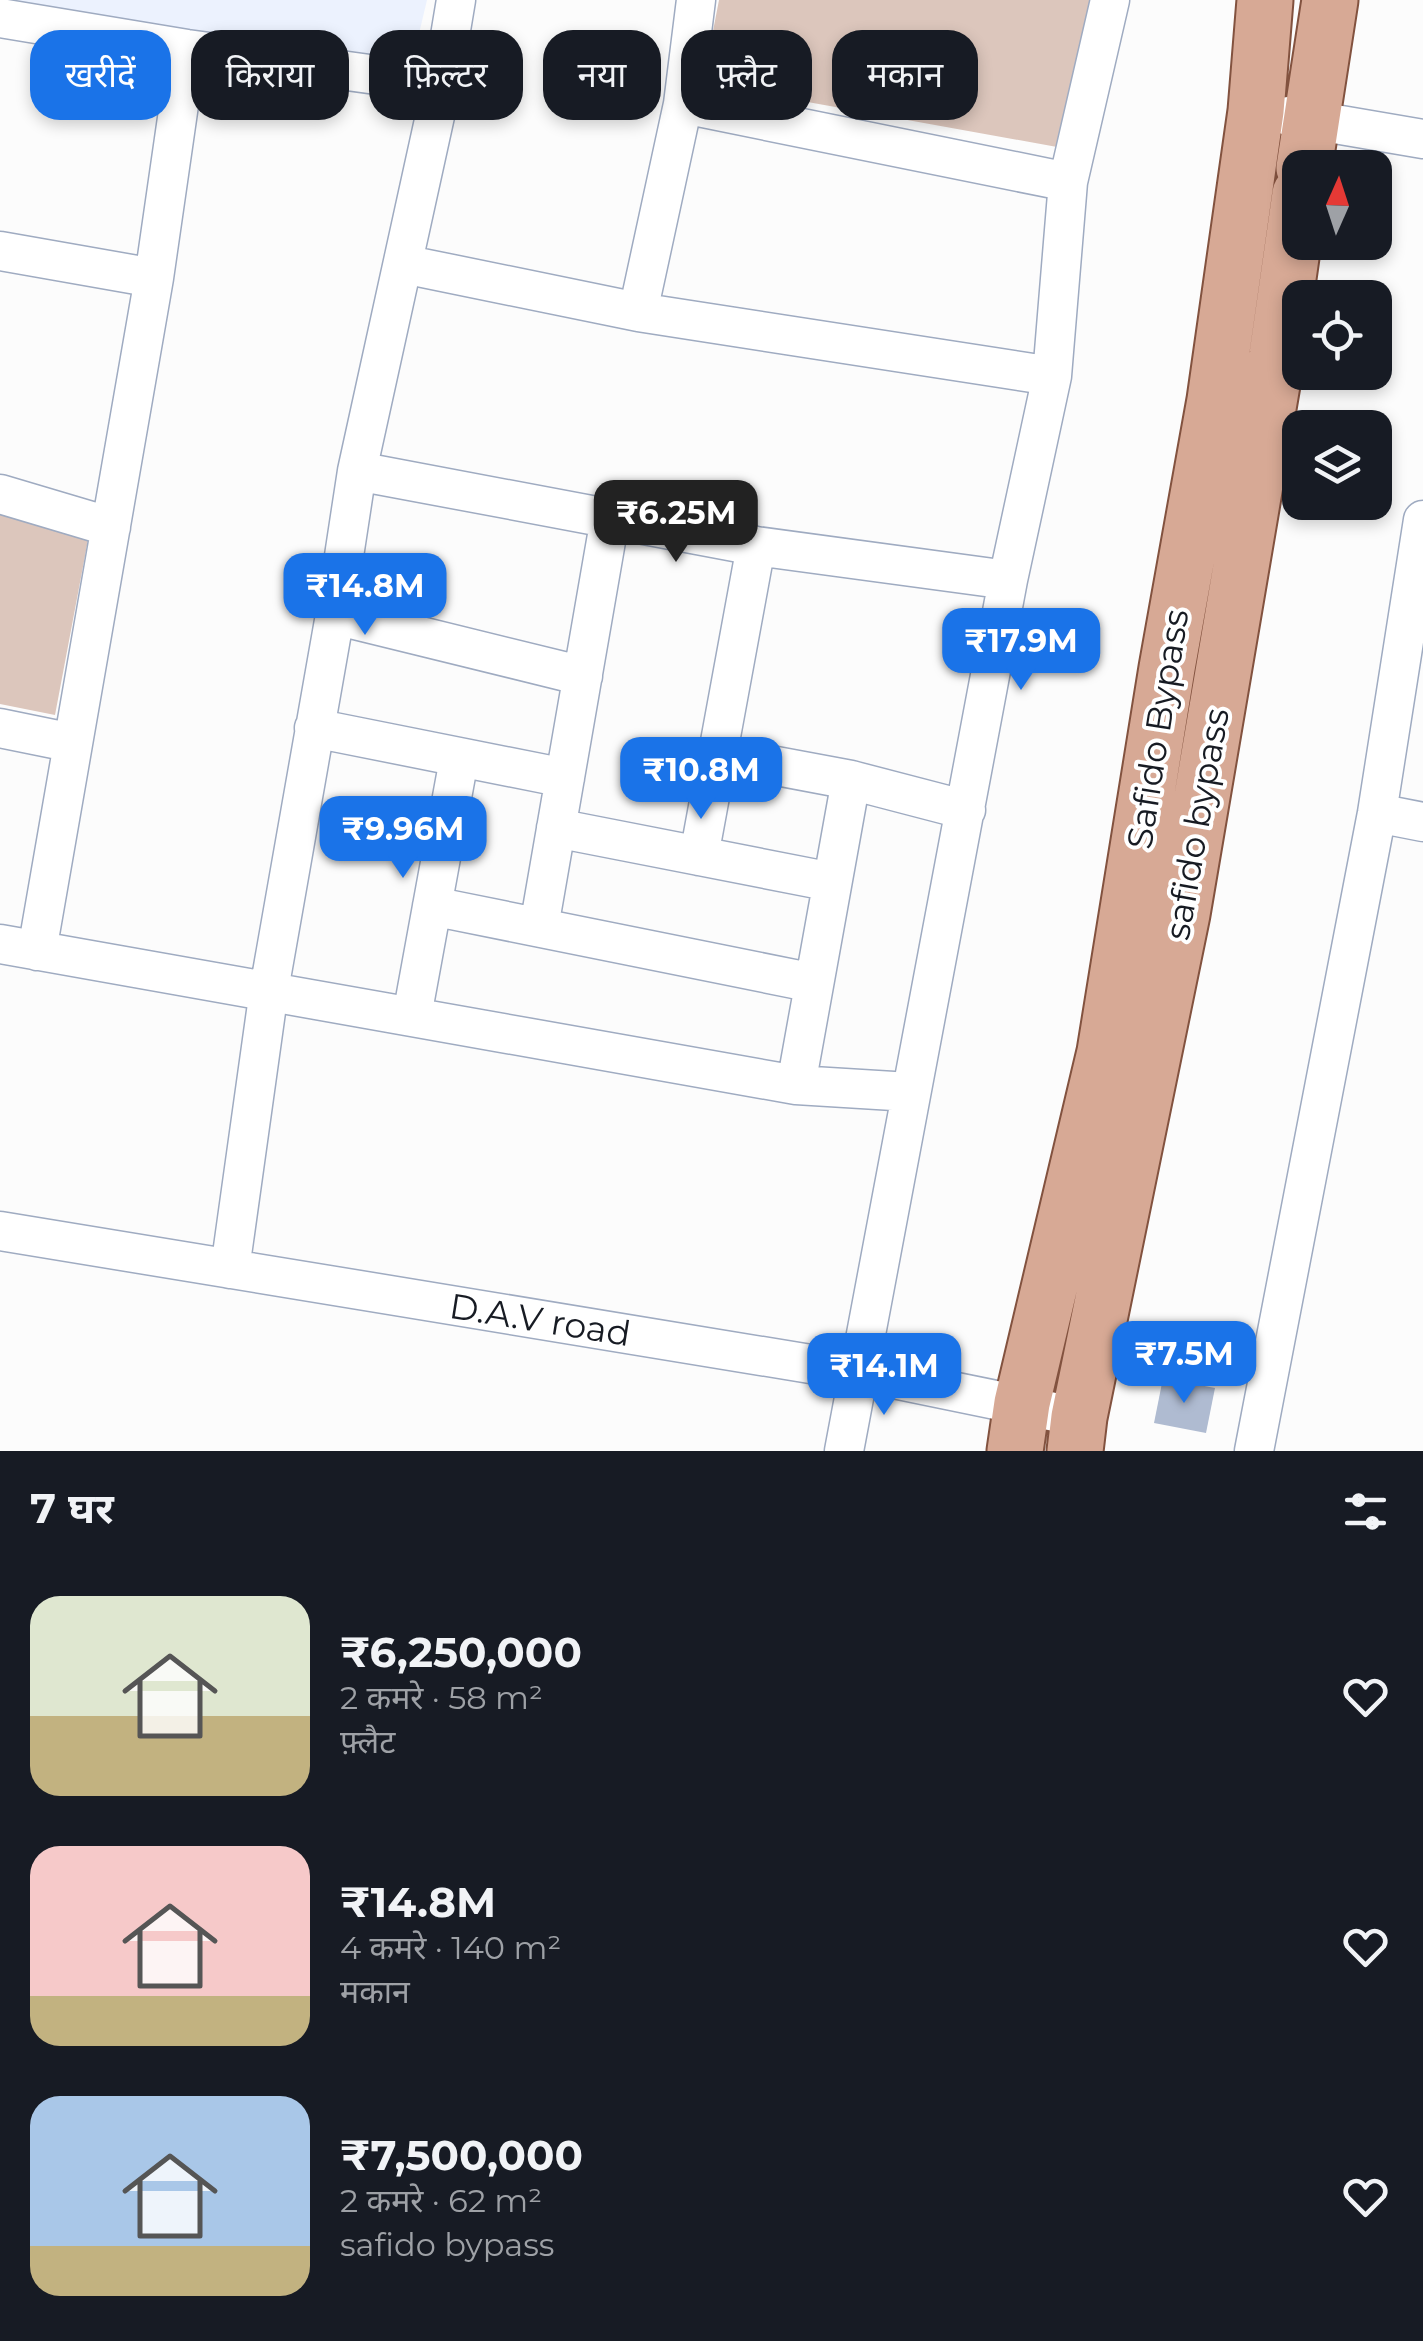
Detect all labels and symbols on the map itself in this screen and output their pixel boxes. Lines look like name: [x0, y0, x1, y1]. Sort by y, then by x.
north arrow: [1282, 150, 1392, 260]
pin: ₹6.25M: [595, 480, 757, 565]
pin: ₹14.8M: [284, 553, 446, 638]
street label: Safido Bypass: [1117, 606, 1198, 852]
pin: ₹17.9M: [940, 608, 1102, 693]
street label: safido bypass: [1155, 705, 1238, 943]
pin: ₹10.8M: [620, 737, 782, 822]
pin: ₹9.96M: [322, 796, 484, 881]
street label: D.A.V road: [447, 1284, 634, 1355]
pin: ₹7.5M: [1114, 1321, 1254, 1406]
pin: ₹14.1M: [803, 1333, 965, 1418]

